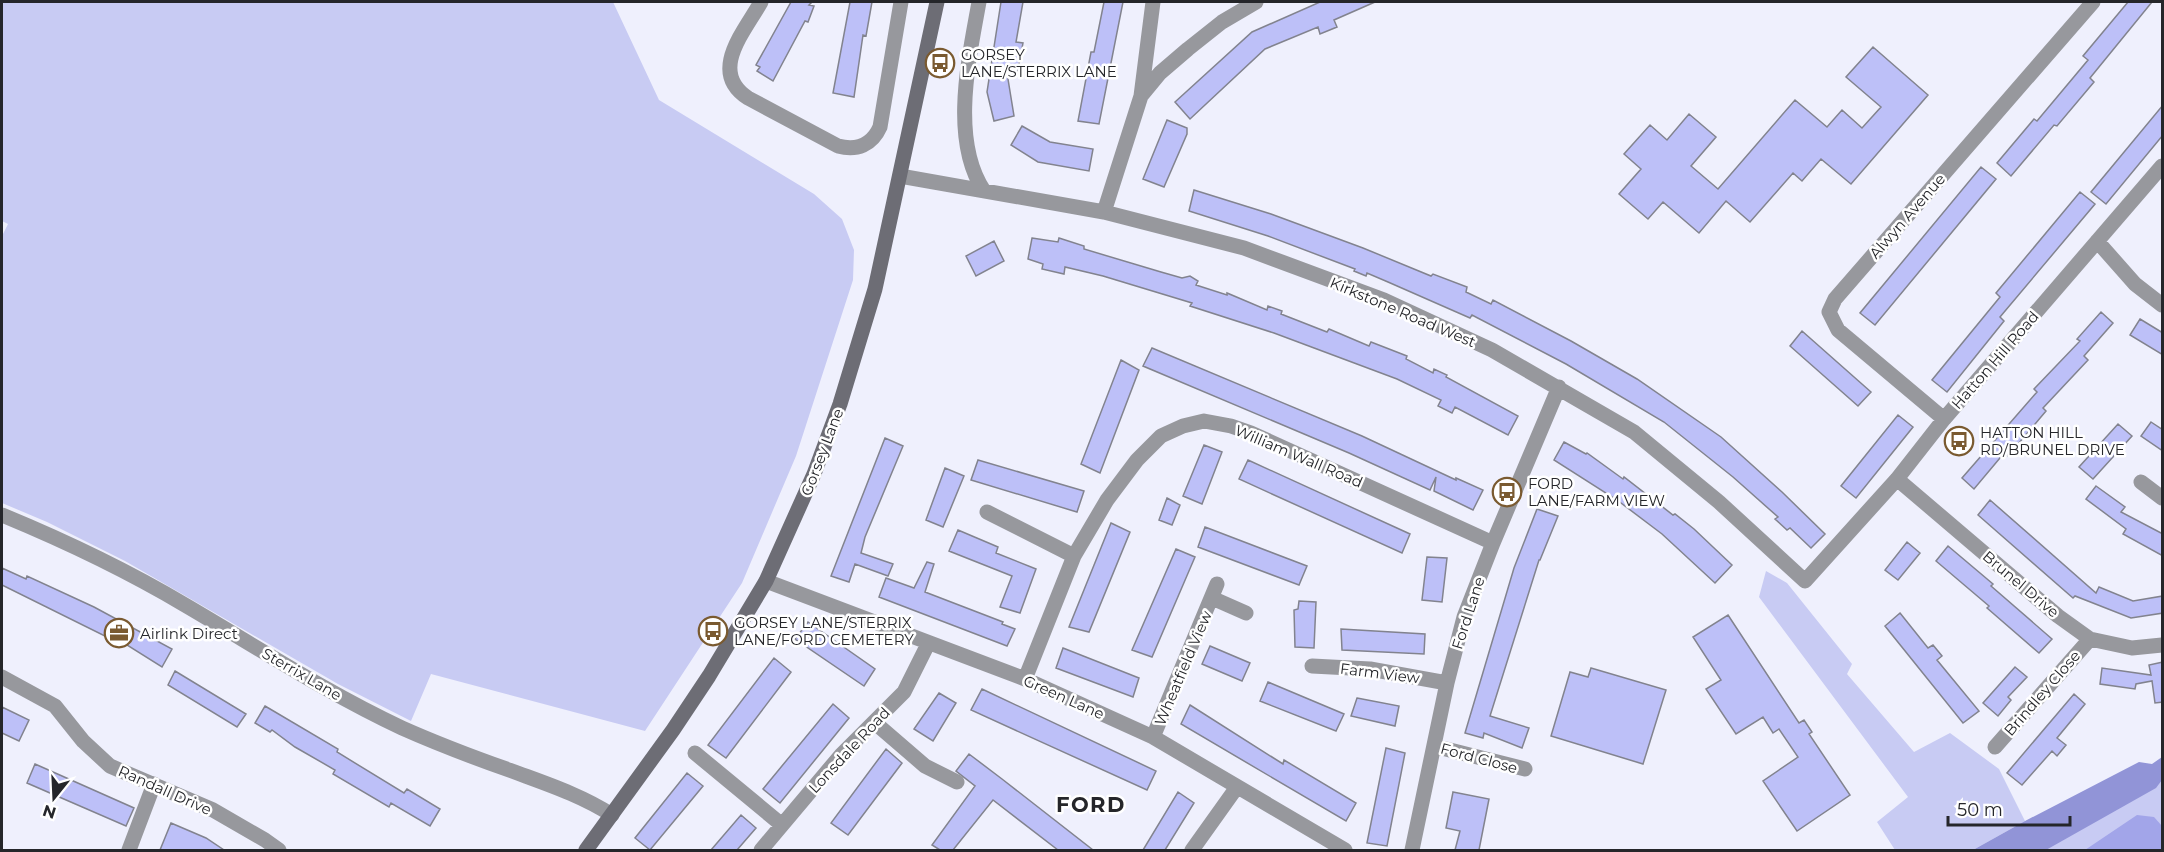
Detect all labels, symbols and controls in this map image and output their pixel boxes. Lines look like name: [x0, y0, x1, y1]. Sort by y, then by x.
place label: GORSEY LANE/STERRIX LANE: [961, 45, 1117, 81]
bus stop icon: GORSEY LANE/STERRIX LANE: [924, 47, 956, 79]
street label: Alwyn Avenue: [1865, 170, 1949, 262]
street label: Kirkstone Road West: [1327, 273, 1479, 351]
street label: Hatton Hill Road: [1947, 307, 2043, 413]
street label: Gorsey Lane: [797, 406, 847, 498]
street label: William Wall Road: [1232, 420, 1366, 492]
place label: HATTON HILL RD/BRUNEL DRIVE: [1980, 423, 2125, 459]
bus stop icon: HATTON HILL RD/BRUNEL DRIVE: [1943, 425, 1975, 457]
place label: FORD LANE/FARM VIEW: [1528, 474, 1665, 510]
bus stop icon: FORD LANE/FARM VIEW: [1491, 476, 1523, 508]
street label: Brunel Drive: [1979, 547, 2063, 621]
street label: Ford Lane: [1447, 574, 1489, 652]
street label: Wheatfield View: [1150, 607, 1216, 728]
place label: GORSEY LANE/STERRIX LANE/FORD CEMETERY: [734, 613, 914, 649]
bus stop icon: GORSEY LANE/STERRIX LANE/FORD CEMETERY: [697, 615, 729, 647]
office icon: Airlink Direct: [103, 617, 135, 649]
place label: Airlink Direct: [140, 624, 238, 643]
street label: Sterrix Lane: [259, 644, 345, 704]
street label: Brindley Close: [2000, 646, 2084, 740]
street label: Farm View: [1339, 659, 1422, 687]
street label: Green Lane: [1021, 671, 1107, 723]
street label: Lonsdale Road: [804, 703, 894, 797]
street label: Ford Close: [1438, 739, 1520, 777]
street label: Randall Drive: [115, 761, 215, 819]
north arrow: [24, 768, 84, 828]
scale bar: [1948, 789, 2070, 827]
district label: FORD: [1056, 792, 1126, 817]
text: 50 m: [1957, 799, 2003, 821]
text: N: [40, 801, 59, 823]

